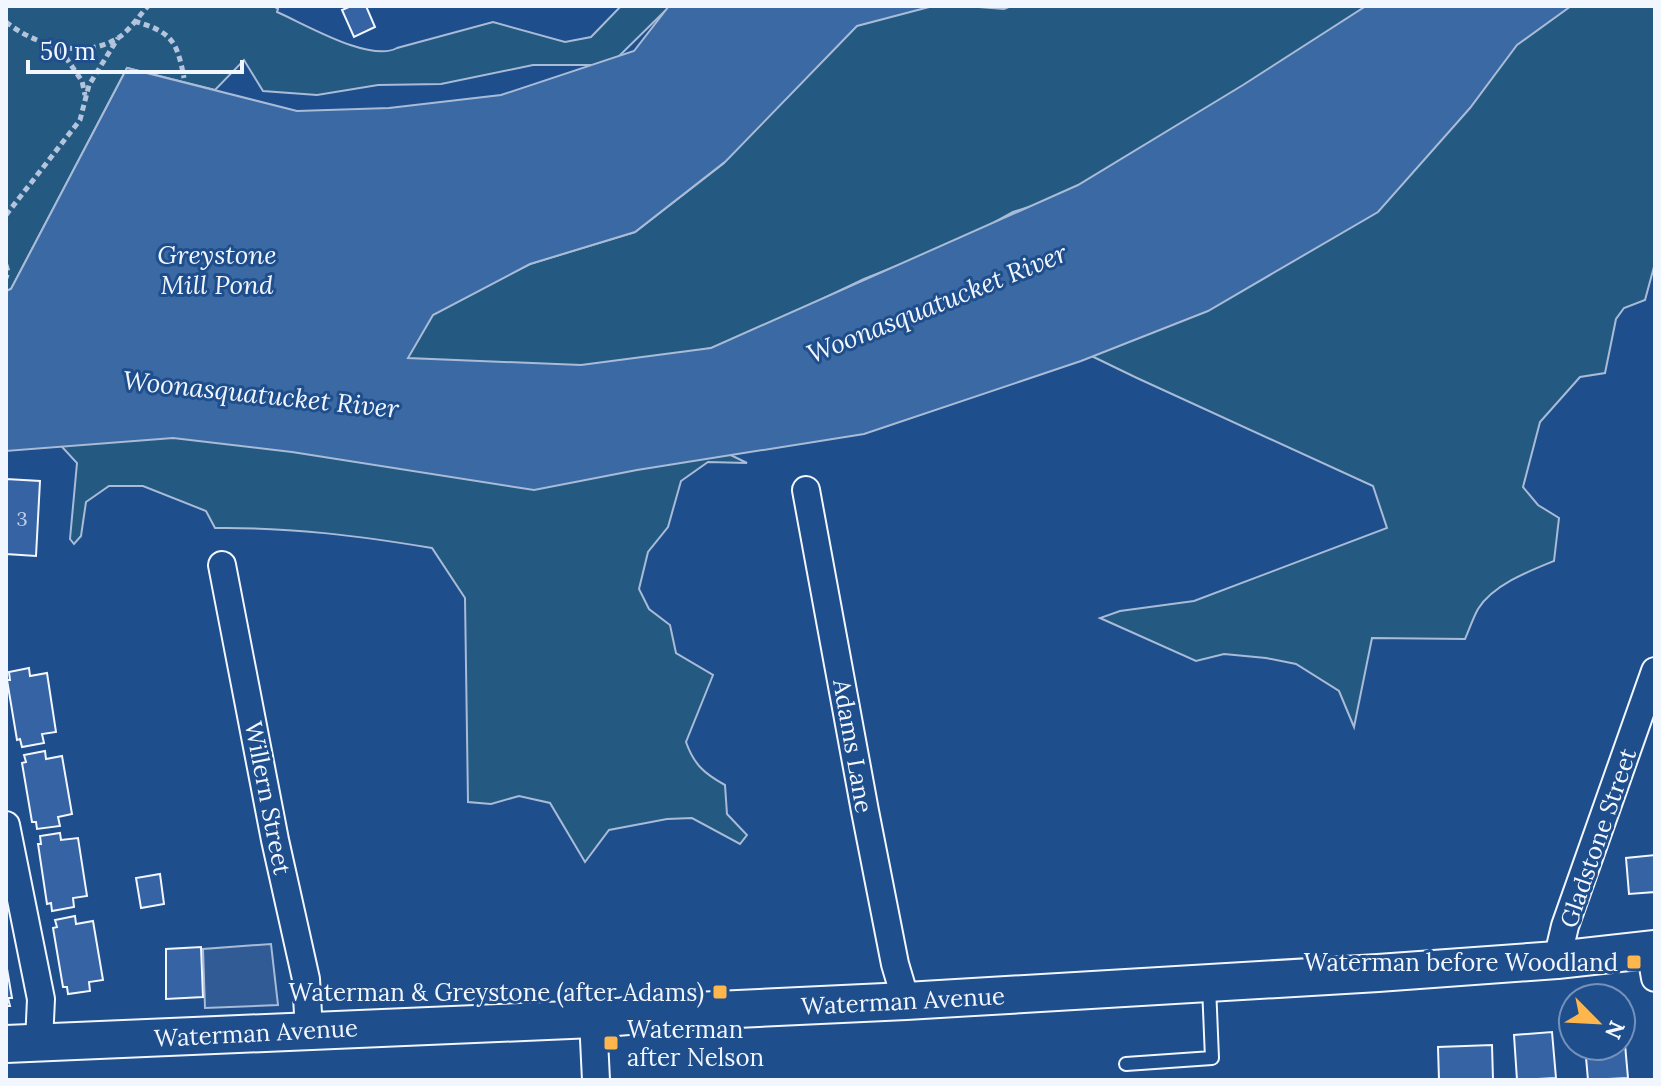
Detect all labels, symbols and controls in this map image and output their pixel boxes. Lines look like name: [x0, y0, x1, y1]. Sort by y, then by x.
scale bar: [28, 24, 242, 74]
text: 50 m: [40, 36, 96, 67]
water label: Woonasquatucket River: [802, 236, 1072, 370]
water label: Greystone Mill Pond: [157, 238, 277, 301]
water label: Woonasquatucket River: [121, 363, 401, 425]
house number: 3: [16, 506, 28, 531]
street label: Adams Lane: [826, 676, 880, 815]
street label: Willern Street: [238, 719, 298, 878]
street label: Gladstone Street: [1553, 743, 1643, 932]
place label: Waterman before Woodland: [1304, 947, 1618, 978]
marker: Waterman before Woodland: [1625, 953, 1643, 971]
place label: Waterman & Greystone (after Adams): [289, 977, 704, 1008]
street label: Waterman Avenue: [800, 980, 1006, 1022]
north arrow: [1557, 982, 1637, 1062]
marker: Waterman & Greystone (after Adams): [711, 983, 729, 1001]
street label: Waterman Avenue: [153, 1012, 359, 1054]
place label: Waterman after Nelson: [627, 1014, 764, 1073]
text: N: [1599, 1017, 1632, 1044]
marker: Waterman after Nelson: [602, 1034, 620, 1052]

